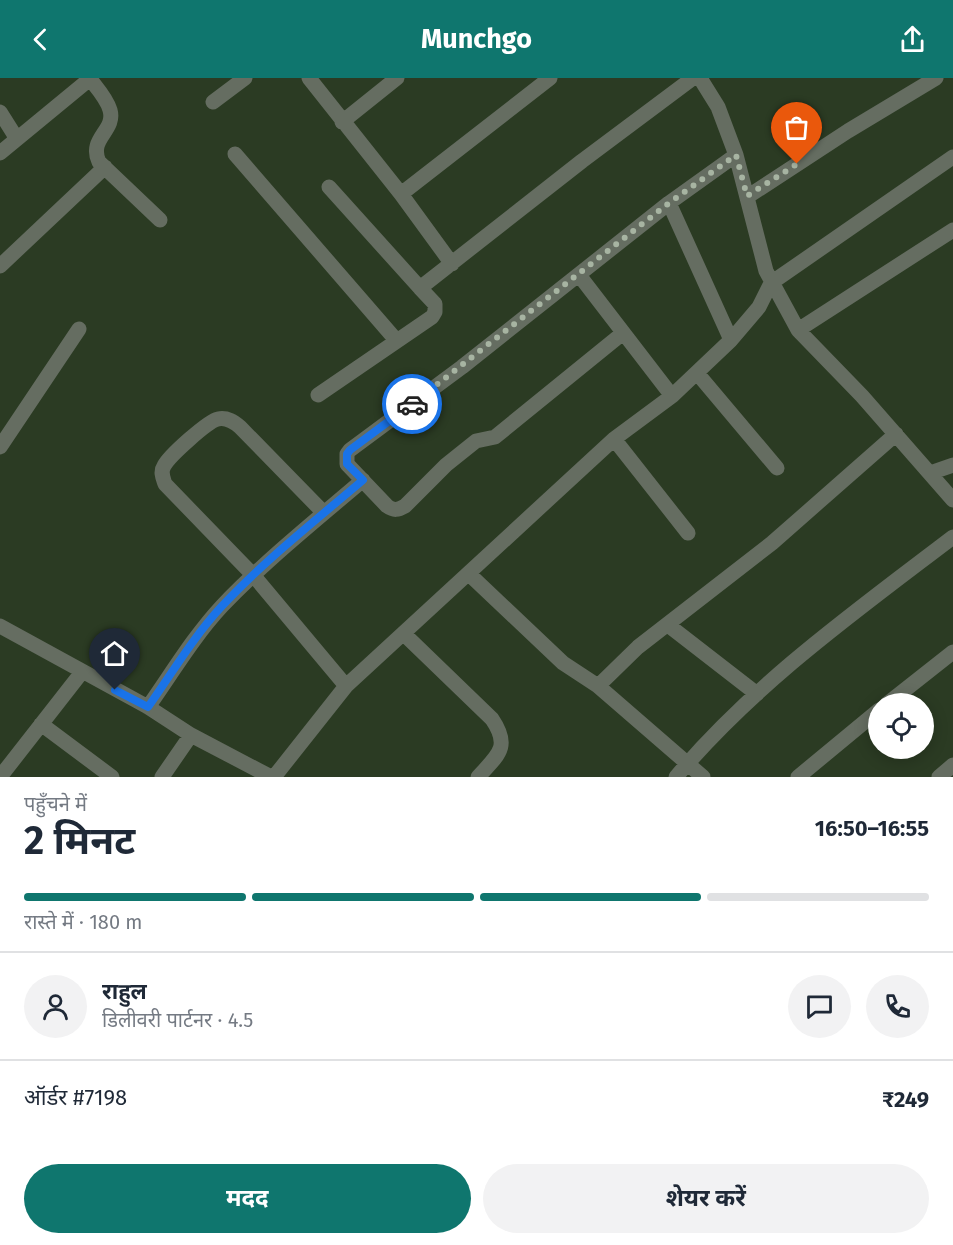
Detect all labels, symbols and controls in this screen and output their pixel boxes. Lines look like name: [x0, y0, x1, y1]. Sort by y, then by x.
icon: back: [24, 23, 57, 56]
text: Munchgo: [421, 23, 532, 55]
icon: share: [896, 23, 929, 56]
pin: [771, 102, 822, 164]
icon: bag: [780, 111, 813, 144]
courier: [382, 374, 442, 434]
icon: car: [396, 388, 429, 421]
pin: [89, 628, 140, 690]
icon: home: [98, 637, 131, 670]
map controls: [868, 693, 934, 759]
button: locate: [868, 693, 934, 759]
text: पहुँचने में: [24, 792, 87, 816]
text: 16:50–16:55: [815, 815, 929, 842]
text: 2 मिनट: [24, 818, 135, 864]
text: रास्ते में · 180 m: [24, 910, 142, 934]
button: person: [24, 975, 87, 1038]
button: chat: [788, 975, 851, 1038]
button: phone: [866, 975, 929, 1038]
text: राहुल: [102, 978, 147, 1005]
text: डिलीवरी पार्टनर · 4.5: [102, 1008, 253, 1032]
text: ऑर्डर #7198: [24, 1084, 127, 1111]
text: ₹249: [882, 1086, 929, 1113]
button: मदद: [24, 1164, 471, 1233]
button: शेयर करें: [483, 1164, 929, 1233]

